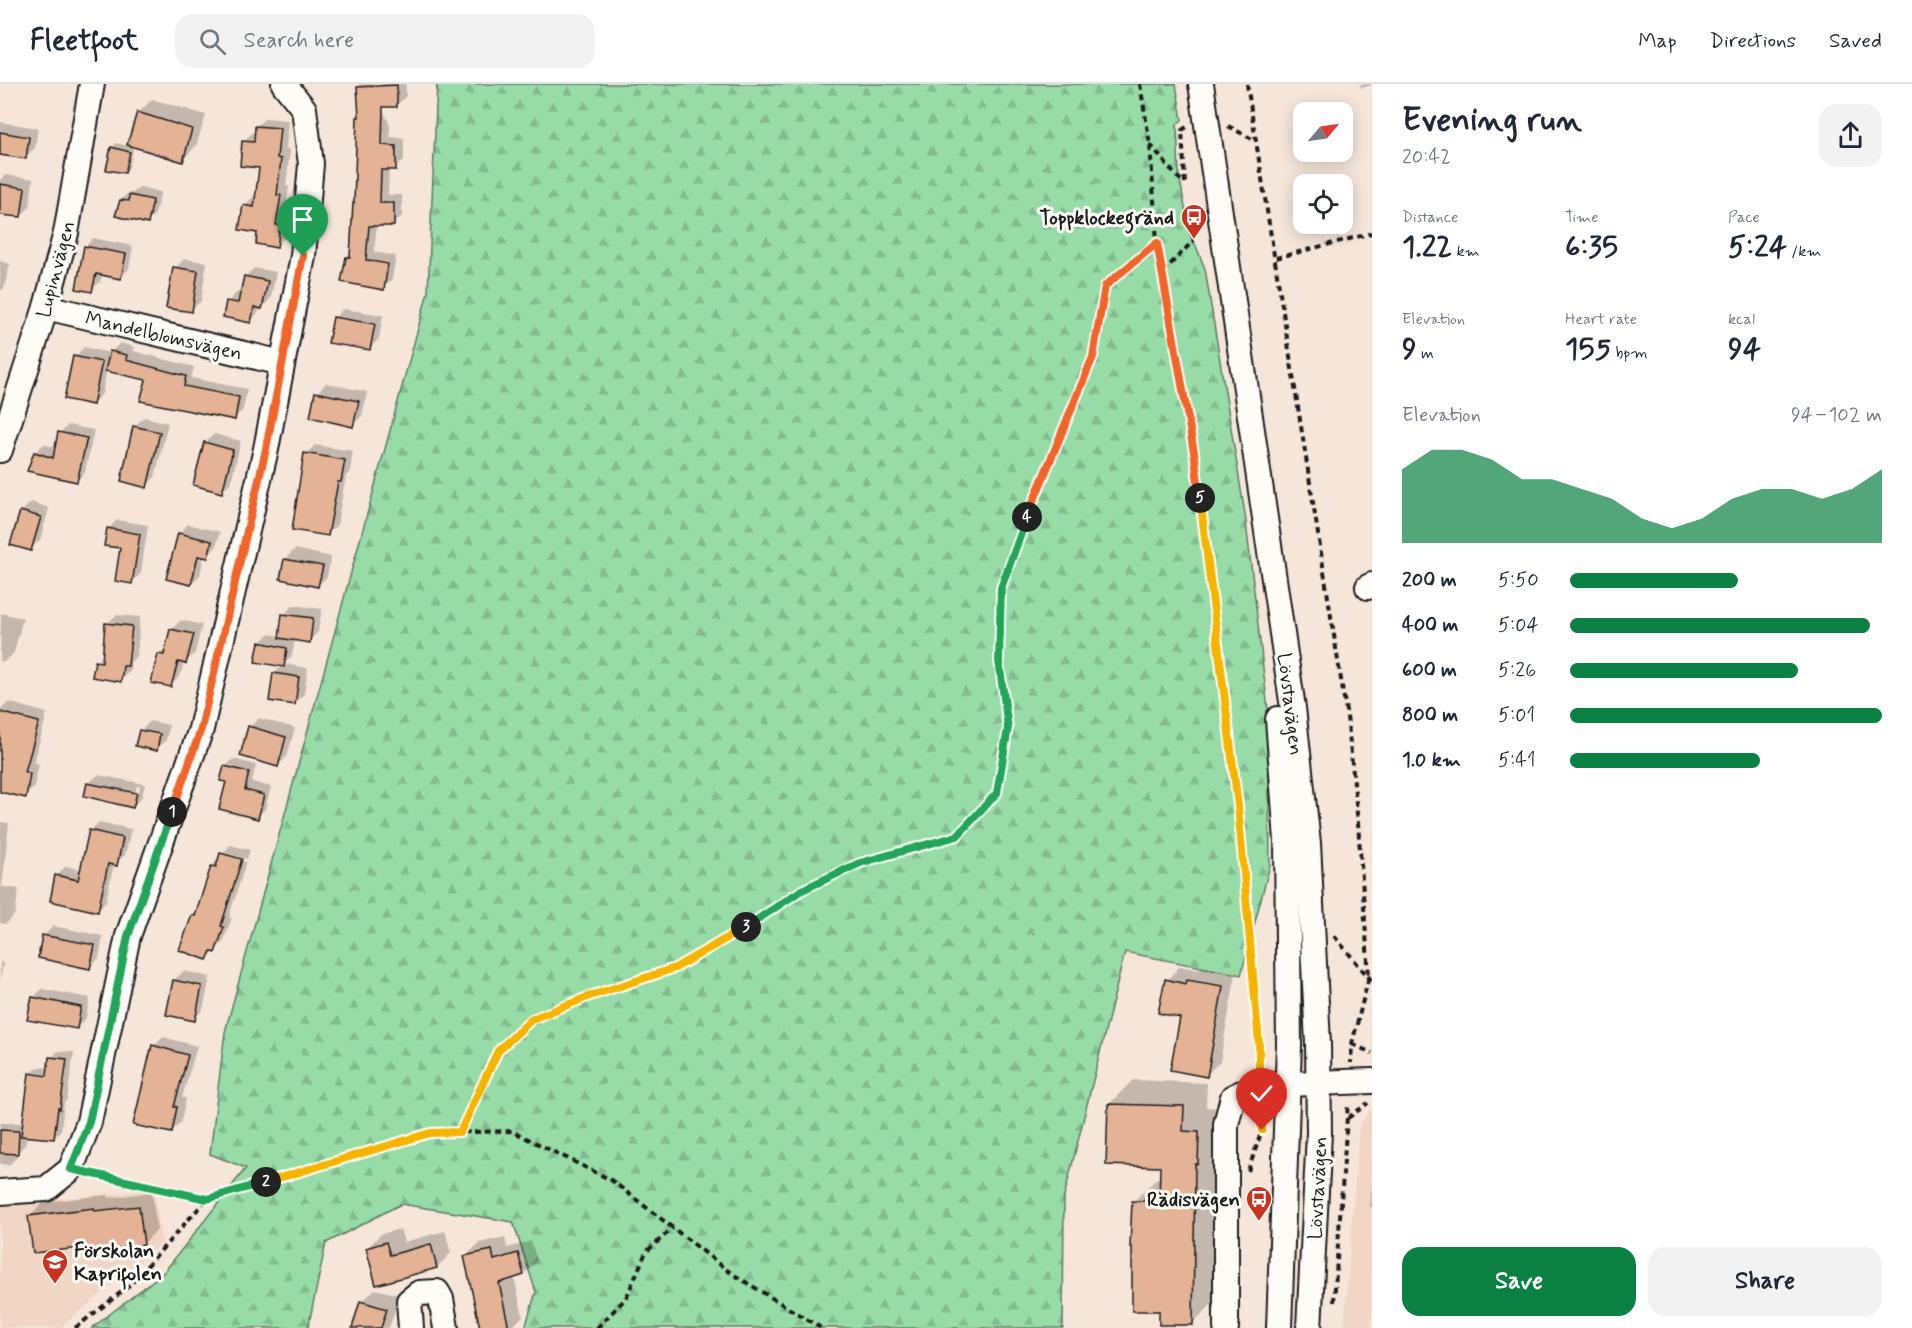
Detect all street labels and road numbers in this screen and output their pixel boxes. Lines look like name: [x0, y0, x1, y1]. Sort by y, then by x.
street label: Lupinvägen: [31, 218, 82, 321]
street label: Mandelblomsvägen: [83, 305, 245, 368]
street label: Lövstavägen: [1270, 651, 1309, 757]
street label: Lövstavägen: [1302, 1136, 1335, 1240]

